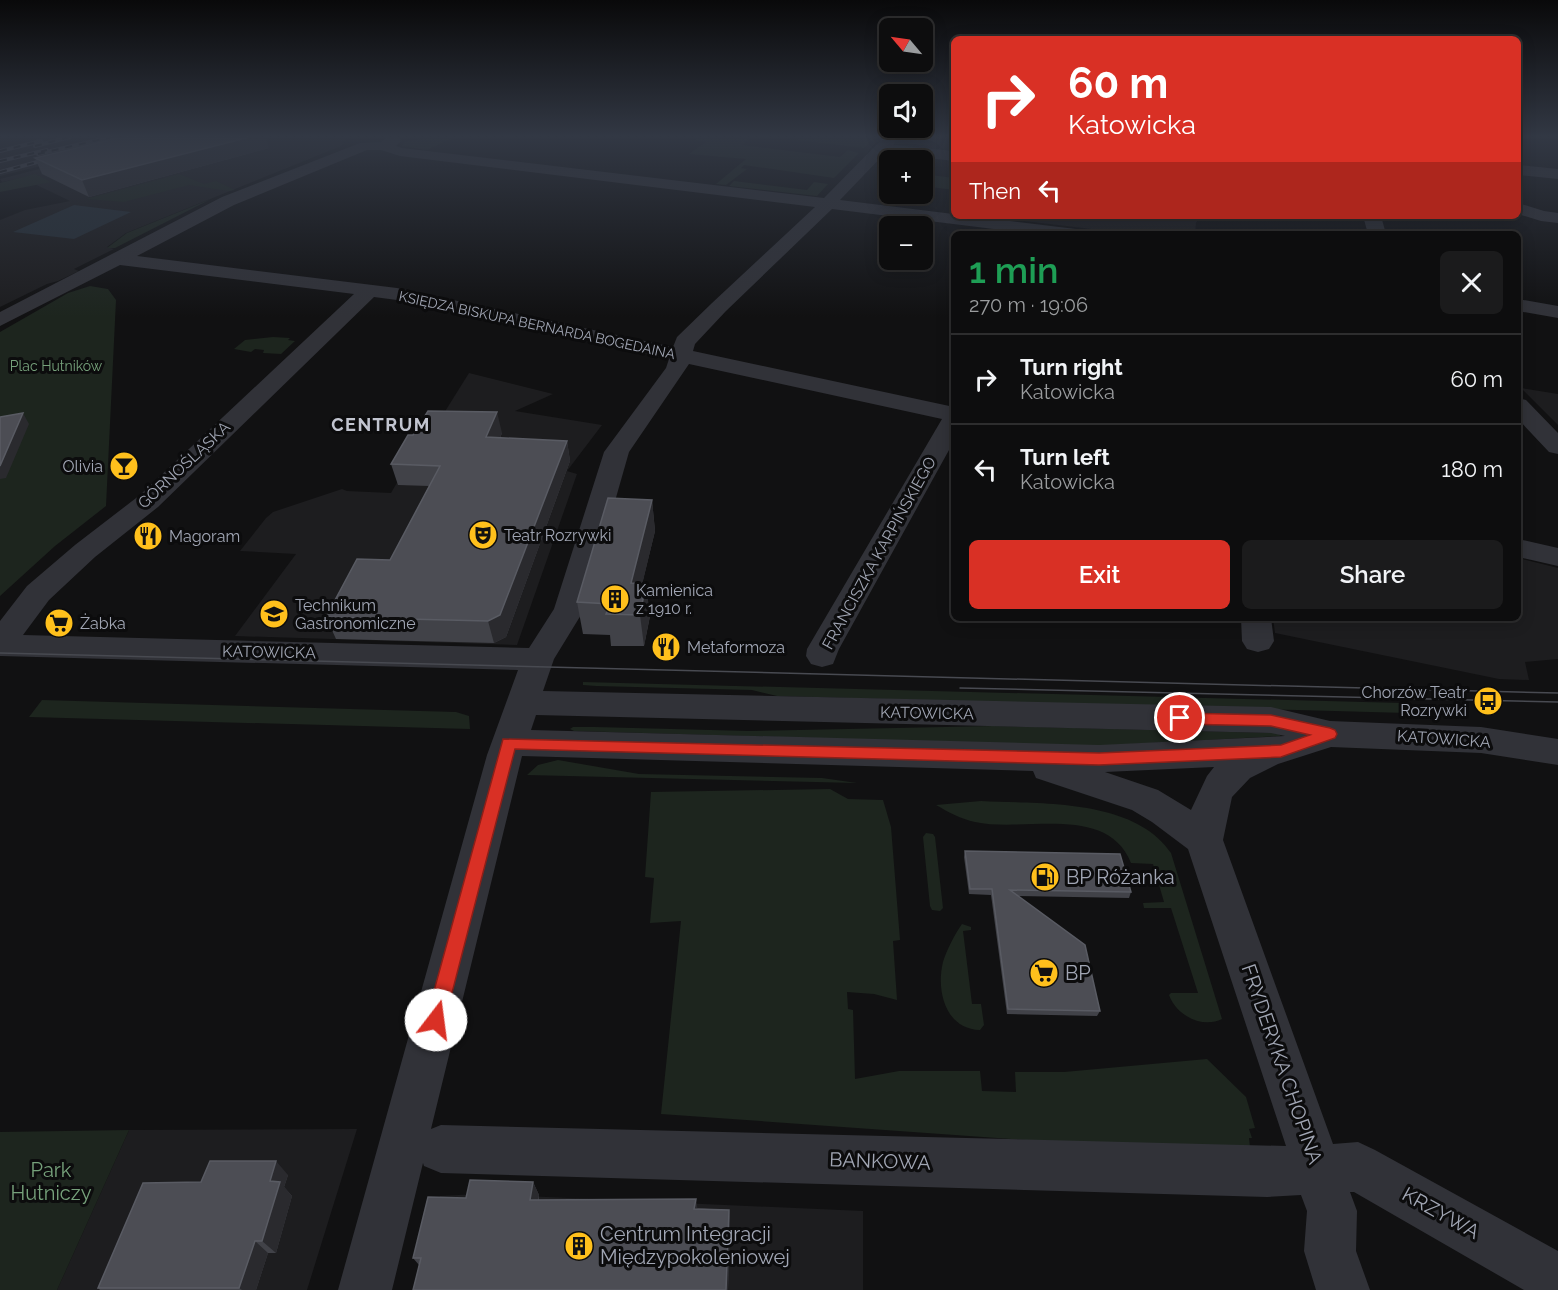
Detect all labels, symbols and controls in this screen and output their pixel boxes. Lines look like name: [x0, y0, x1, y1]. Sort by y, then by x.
north arrow: [879, 18, 933, 72]
map controls: [879, 18, 933, 270]
text: 60 m: [1068, 59, 1168, 108]
icon: right: [969, 60, 1047, 138]
button: sound: [879, 84, 933, 138]
text: Katowicka: [1068, 109, 1196, 140]
button: +: [879, 150, 933, 204]
icon: left: [1033, 174, 1066, 207]
text: Then: [969, 178, 1021, 204]
button: −: [879, 216, 933, 270]
text: 1 min: [969, 249, 1058, 291]
button: close: [1440, 251, 1503, 314]
street label: KSIĘDZA BISKUPA BERNARDA BOGEDAINA: [397, 288, 677, 362]
text: 270 m · 19:06: [969, 293, 1088, 317]
text: Turn right: [1020, 354, 1123, 380]
park label: Plac Hutników: [10, 358, 103, 374]
icon: right: [969, 363, 1002, 396]
text: 60 m: [1450, 366, 1503, 392]
text: Katowicka: [1020, 380, 1115, 404]
district label: CENTRUM: [331, 414, 431, 435]
street label: GÓRNOŚLĄSKA: [133, 417, 234, 513]
text: Turn left: [1020, 444, 1110, 470]
bar icon: Olivia: [108, 450, 140, 482]
street label: FRANCISZKA KARPIŃSKIEGO: [817, 453, 940, 653]
icon: left: [969, 453, 1002, 486]
text: 180 m: [1441, 456, 1503, 482]
place label: Olivia: [62, 457, 103, 476]
text: Katowicka: [1020, 470, 1115, 494]
theatre icon: Teatr Rozrywki: [467, 519, 499, 551]
restaurant icon: Magoram: [132, 520, 164, 552]
place label: Teatr Rozrywki: [504, 526, 611, 545]
place label: Magoram: [169, 527, 240, 546]
button: Exit: [969, 540, 1230, 609]
button: Share: [1242, 540, 1503, 609]
place label: Kamienica z 1910 r.: [636, 581, 713, 618]
building icon: Kamienica z 1910 r.: [599, 583, 631, 615]
place label: Technikum Gastronomiczne: [295, 596, 416, 633]
school or university icon: Technikum Gastronomiczne: [258, 598, 290, 630]
supermarket icon: Żabka: [43, 607, 75, 639]
place label: Żabka: [80, 613, 126, 633]
restaurant icon: Metaformoza: [650, 631, 682, 663]
place label: Metaformoza: [687, 638, 785, 657]
street label: KATOWICKA: [222, 642, 316, 662]
place label: Chorzów Teatr Rozrywki: [1361, 683, 1467, 720]
bus stop icon: Chorzów Teatr Rozrywki: [1472, 685, 1504, 717]
pin: [1154, 692, 1205, 743]
icon: arrive: [1163, 701, 1196, 734]
street label: KATOWICKA: [880, 703, 974, 723]
street label: KATOWICKA: [1397, 726, 1492, 752]
fuel station icon: BP Różanka: [1029, 861, 1061, 893]
place label: BP Różanka: [1066, 865, 1175, 889]
supermarket icon: BP: [1028, 957, 1060, 989]
place label: BP: [1065, 961, 1091, 985]
street label: FRYDERYKA CHOPINA: [1236, 961, 1328, 1168]
position arrow: [404, 988, 468, 1052]
street label: BANKOWA: [829, 1147, 932, 1175]
park label: Park Hutniczy: [10, 1158, 92, 1205]
street label: KRZYWA: [1398, 1182, 1484, 1244]
place label: Centrum Integracji Międzypokoleniowej: [600, 1222, 790, 1269]
building icon: Centrum Integracji Międzypokoleniowej: [563, 1230, 595, 1262]

